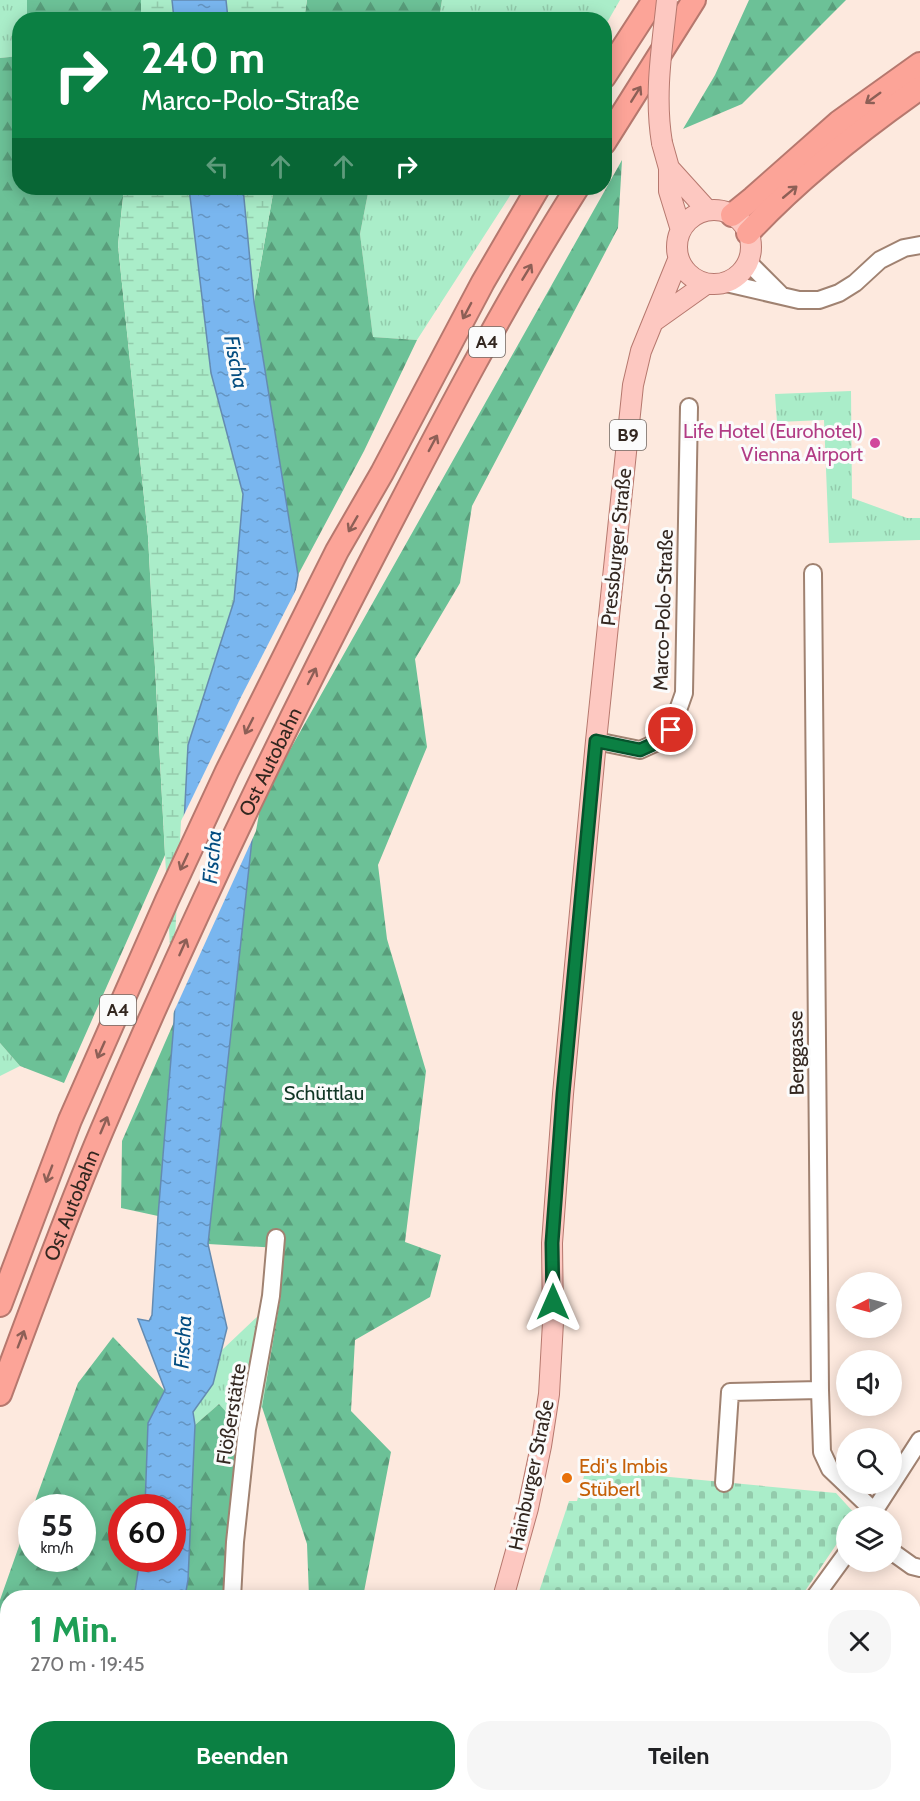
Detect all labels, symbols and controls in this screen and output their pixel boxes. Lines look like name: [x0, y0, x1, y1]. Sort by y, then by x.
text: 240 m: [141, 32, 265, 84]
icon: right: [42, 36, 120, 114]
text: Marco-Polo-Straße: [141, 84, 359, 117]
one-way arrow: [630, 86, 642, 103]
one-way arrow: [865, 92, 881, 104]
icon: left: [201, 150, 234, 183]
icon: ahead: [264, 150, 297, 183]
icon: ahead: [327, 150, 360, 183]
icon: right: [390, 150, 423, 183]
one-way arrow: [782, 185, 797, 199]
one-way arrow: [521, 264, 533, 281]
one-way arrow: [461, 302, 473, 320]
road number: A4: [469, 327, 505, 357]
water label: Fischa: [219, 333, 254, 391]
place label: Life Hotel (Eurohotel) Vienna Airport: [683, 419, 863, 466]
road number: B9: [610, 420, 646, 450]
one-way arrow: [428, 434, 439, 452]
marker: Life Hotel (Eurohotel) Vienna Airport: [868, 436, 882, 450]
street label: Pressburger Straße: [596, 467, 636, 627]
one-way arrow: [347, 515, 359, 532]
street label: Marco-Polo-Straße: [648, 529, 678, 691]
one-way arrow: [306, 668, 318, 685]
street label: Ost Autobahn: [234, 703, 307, 820]
pin: [645, 704, 696, 755]
icon: arrive: [654, 713, 687, 746]
one-way arrow: [243, 716, 254, 734]
water label: Fischa: [197, 829, 226, 885]
one-way arrow: [178, 852, 190, 870]
one-way arrow: [179, 938, 190, 956]
road number: A4: [100, 995, 136, 1025]
street label: Berggasse: [783, 1010, 809, 1096]
one-way arrow: [94, 1041, 105, 1059]
park label: Schüttlau: [284, 1081, 364, 1105]
one-way arrow: [99, 1117, 110, 1135]
street label: Ost Autobahn: [39, 1146, 104, 1264]
one-way arrow: [42, 1164, 53, 1183]
position arrow: [521, 1270, 585, 1334]
north arrow: [836, 1272, 902, 1338]
map controls: [836, 1272, 902, 1572]
water label: Fischa: [169, 1315, 196, 1369]
one-way arrow: [16, 1330, 27, 1349]
button: sound: [836, 1350, 902, 1416]
street label: Flößerstätte: [211, 1362, 251, 1466]
street label: Hainburger Straße: [503, 1398, 559, 1552]
button: search: [836, 1428, 902, 1494]
place label: Edi's Imbis Stüberl: [579, 1454, 668, 1501]
marker: Edi's Imbis Stüberl: [560, 1471, 574, 1485]
speed limit sign: 60: [108, 1494, 186, 1572]
button: layers: [836, 1506, 902, 1572]
text: 55: [41, 1507, 73, 1544]
text: km/h: [41, 1539, 73, 1557]
text: 1 Min.: [30, 1607, 118, 1651]
button: close: [828, 1610, 891, 1673]
text: 270 m · 19:45: [30, 1652, 145, 1676]
button: Beenden: [30, 1721, 455, 1790]
button: Teilen: [467, 1721, 891, 1790]

